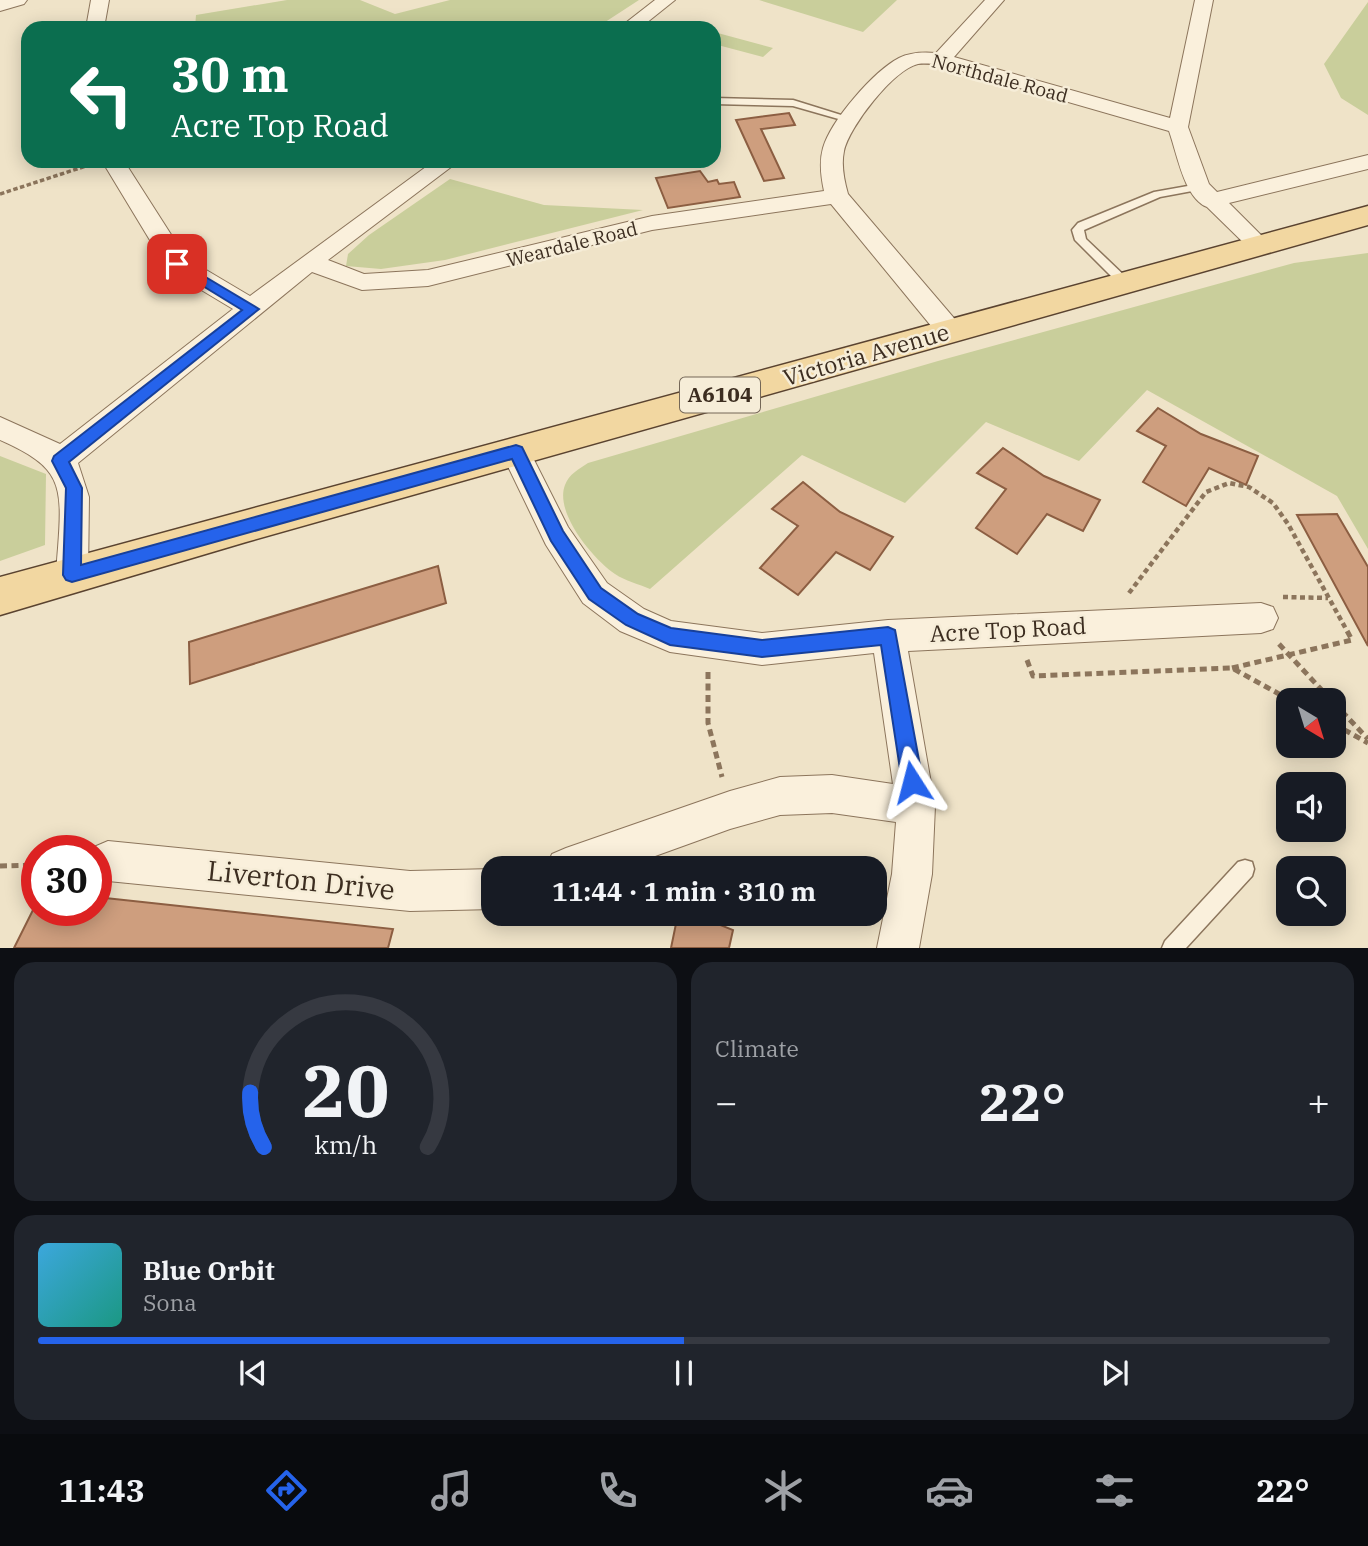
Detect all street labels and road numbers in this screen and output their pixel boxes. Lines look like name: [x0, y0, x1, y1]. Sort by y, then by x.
street label: Northdale Road: [929, 48, 1071, 108]
street label: Weardale Road: [504, 216, 640, 272]
street label: Victoria Avenue: [779, 316, 952, 392]
road number: A6104: [680, 378, 760, 412]
street label: Acre Top Road: [929, 610, 1087, 648]
street label: Liverton Drive: [205, 851, 397, 908]

